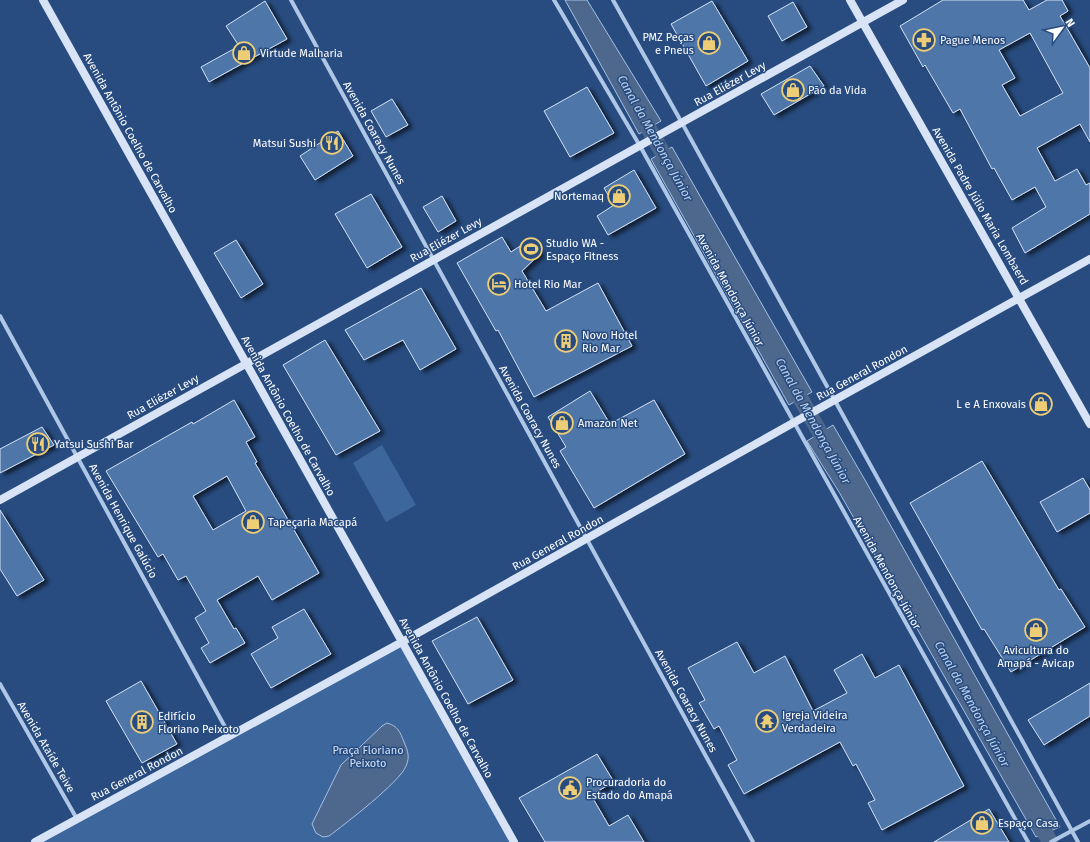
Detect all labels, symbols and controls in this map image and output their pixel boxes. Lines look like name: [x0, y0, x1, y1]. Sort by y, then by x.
north arrow: [1042, 8, 1082, 48]
text: N: [1063, 16, 1077, 29]
pharmacy icon: Pague Menos: [911, 27, 937, 53]
shop icon: PMZ Peças e Pneus: [696, 30, 722, 56]
place label: PMZ Peças e Pneus: [643, 31, 694, 57]
place label: Pague Menos: [940, 34, 1005, 47]
shop icon: Virtude Malharia: [231, 40, 257, 66]
place label: Virtude Malharia: [260, 47, 343, 60]
street label: Avenida Antônio Coelho de Carvalho: [80, 51, 180, 215]
street label: Rua Eliézer Levy: [692, 59, 769, 109]
water label: Canal da Mendonça Júnior: [615, 73, 696, 204]
shop icon: Pão da Vida: [780, 77, 806, 103]
street label: Avenida Coaracy Nunes: [340, 79, 408, 187]
place label: Pão da Vida: [808, 84, 866, 97]
street label: Avenida Padre Júlio Maria Lombaerd: [929, 125, 1031, 287]
restaurant icon: Matsui Sushi: [319, 130, 345, 156]
place label: Matsui Sushi: [253, 137, 316, 150]
shop icon: Nortemaq: [606, 183, 632, 209]
place label: Nortemaq: [554, 190, 604, 203]
street label: Rua Eliézer Levy: [408, 215, 485, 265]
street label: Avenida Mendonça Júnior: [693, 231, 767, 349]
sports icon: Studio WA - Espaço Fitness: [518, 236, 544, 262]
place label: Studio WA - Espaço Fitness: [546, 237, 618, 263]
hotel icon: Hotel Rio Mar: [486, 271, 512, 297]
place label: Hotel Rio Mar: [514, 278, 582, 291]
building icon: Novo Hotel Rio Mar: [553, 328, 579, 354]
place label: Novo Hotel Rio Mar: [582, 329, 638, 355]
street label: Avenida Antônio Coelho de Carvalho: [238, 334, 338, 498]
street label: Rua General Rondon: [814, 343, 910, 403]
water label: Canal da Mendonça Júnior: [773, 356, 854, 487]
street label: Avenida Coaracy Nunes: [496, 363, 564, 471]
street label: Rua Eliézer Levy: [125, 372, 202, 422]
shop icon: L e A Enxovais: [1028, 391, 1054, 417]
place label: L e A Enxovais: [956, 398, 1026, 411]
shop icon: Amazon Net: [549, 410, 575, 436]
place label: Amazon Net: [578, 417, 638, 430]
restaurant icon: Yatsui Sushi Bar: [25, 431, 51, 457]
place label: Yatsui Sushi Bar: [54, 438, 134, 451]
street label: Avenida Henrique Galúcio: [86, 461, 160, 581]
shop icon: Tapeçaria Macapá: [240, 509, 266, 535]
street label: Rua General Rondon: [510, 513, 606, 573]
street label: Avenida Mendonça Júnior: [850, 514, 924, 632]
place label: Tapeçaria Macapá: [268, 516, 357, 529]
street label: Avenida Antônio Coelho de Carvalho: [396, 616, 496, 780]
shop icon: Avicultura do Amapá - Avicap: [1023, 617, 1049, 643]
water label: Canal da Mendonça Júnior: [932, 639, 1013, 770]
place label: Avicultura do Amapá - Avicap: [998, 644, 1074, 670]
street label: Avenida Coaracy Nunes: [652, 647, 720, 755]
street label: Avenida Ataíde Teive: [15, 699, 77, 795]
temple icon: Igreja Videira Verdadeira: [754, 708, 780, 734]
building icon: Edifício Floriano Peixoto: [129, 709, 155, 735]
place label: Igreja Videira Verdadeira: [782, 709, 848, 735]
place label: Edifício Floriano Peixoto: [158, 710, 239, 736]
street label: Rua General Rondon: [89, 744, 185, 804]
park label: Praça Floriano Peixoto: [332, 744, 404, 770]
public building icon: Procuradoria do Estado do Amapá: [557, 775, 583, 801]
place label: Procuradoria do Estado do Amapá: [586, 776, 673, 802]
shop icon: Espaço Casa: [969, 810, 995, 836]
place label: Espaço Casa: [998, 817, 1059, 830]

